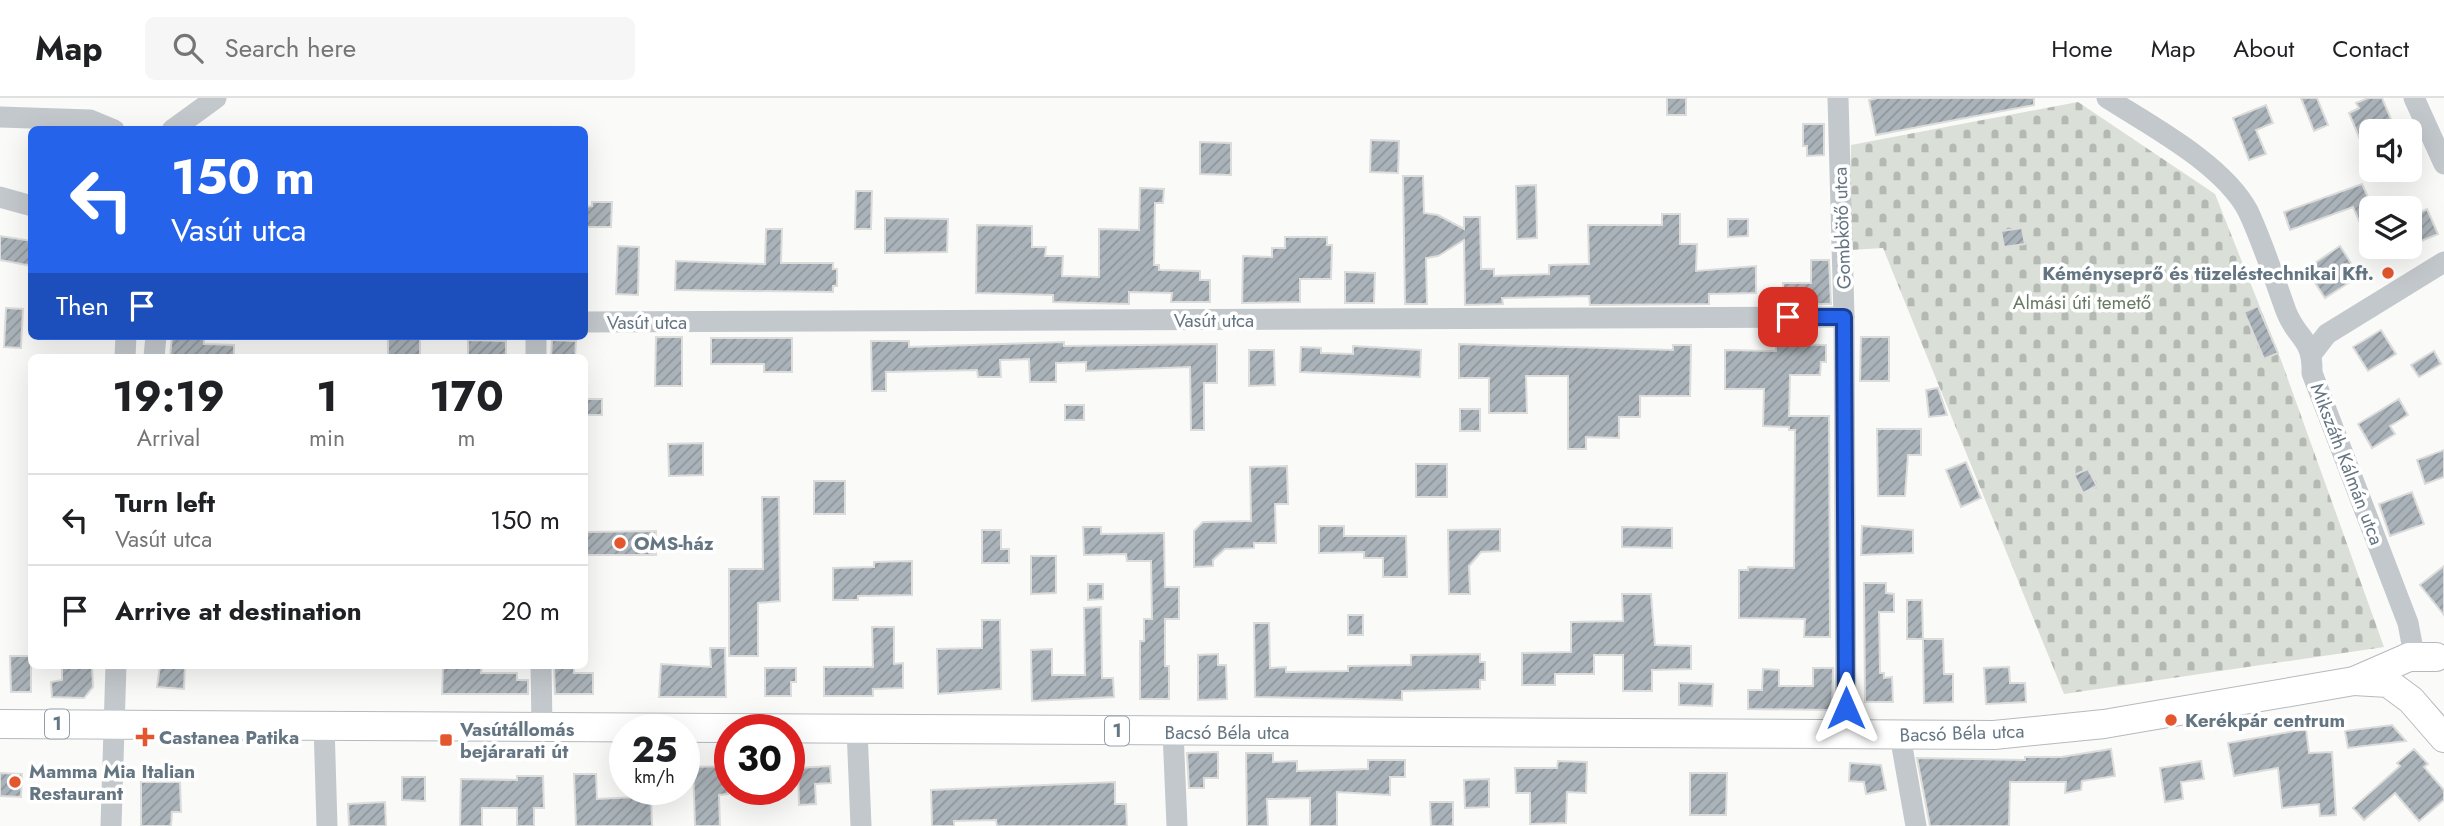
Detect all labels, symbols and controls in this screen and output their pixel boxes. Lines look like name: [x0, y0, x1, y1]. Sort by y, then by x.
search box: [145, 17, 635, 80]
text: Map: [35, 25, 103, 72]
icon: search: [169, 29, 207, 67]
text: Search here: [225, 29, 356, 67]
text: Home: [2051, 31, 2113, 66]
text: Map: [2151, 31, 2195, 66]
text: About: [2233, 31, 2294, 66]
text: Contact: [2332, 31, 2409, 66]
map controls: [2359, 119, 2422, 259]
button: sound: [2359, 119, 2422, 182]
text: 150 m: [171, 142, 315, 212]
icon: left: [56, 154, 147, 245]
street label: Gombkötő utca: [1826, 166, 1858, 290]
button: layers: [2359, 196, 2422, 259]
text: Vasút utca: [171, 207, 306, 253]
place label: Kéményseprő és tüzeléstechnikai Kft.: [2042, 260, 2374, 287]
marker: Kéményseprő és tüzeléstechnikai Kft.: [2380, 265, 2396, 281]
text: Then: [56, 287, 109, 325]
icon: arrive: [123, 287, 161, 325]
pin: [1758, 287, 1818, 347]
park label: Almási úti temető: [2013, 289, 2151, 316]
icon: arrive: [1769, 298, 1807, 336]
street label: Vasút utca: [1174, 307, 1254, 334]
street label: Vasút utca: [607, 309, 687, 336]
text: 19:19: [112, 366, 225, 427]
text: 1: [316, 366, 338, 427]
text: 170: [429, 366, 504, 427]
street label: Mikszáth Kálmán utca: [2304, 379, 2390, 549]
text: Arrival: [137, 421, 200, 455]
text: min: [309, 421, 345, 455]
text: m: [458, 421, 475, 455]
text: Turn left: [115, 484, 215, 522]
icon: left: [56, 501, 94, 539]
text: 150 m: [490, 501, 560, 539]
text: Vasút utca: [115, 522, 212, 556]
place label: OMS-ház: [634, 530, 714, 557]
marker: OMS-ház: [612, 535, 628, 551]
icon: arrive: [56, 592, 94, 630]
text: Arrive at destination: [115, 592, 362, 630]
text: 20 m: [502, 592, 560, 630]
position arrow: [1809, 671, 1883, 745]
place label: Kerékpár centrum: [2185, 707, 2345, 734]
road number: 1: [45, 710, 69, 738]
marker: Kerékpár centrum: [2163, 712, 2179, 728]
speed limit sign: 30: [714, 714, 805, 805]
place label: Vasútállomás bejárarati út: [459, 716, 575, 765]
road number: 1: [1105, 716, 1129, 746]
street label: Bacsó Béla utca: [1899, 717, 2025, 749]
street label: Bacsó Béla utca: [1165, 719, 1289, 746]
place label: Castanea Patika: [159, 724, 299, 751]
text: 25: [632, 725, 677, 775]
marker: Castanea Patika: [137, 729, 153, 745]
marker: Vasútállomás bejárarati út: [438, 732, 454, 748]
place label: Mamma Mia Italian Restaurant: [29, 758, 195, 807]
text: km/h: [634, 764, 675, 790]
marker: Mamma Mia Italian Restaurant: [7, 774, 23, 790]

